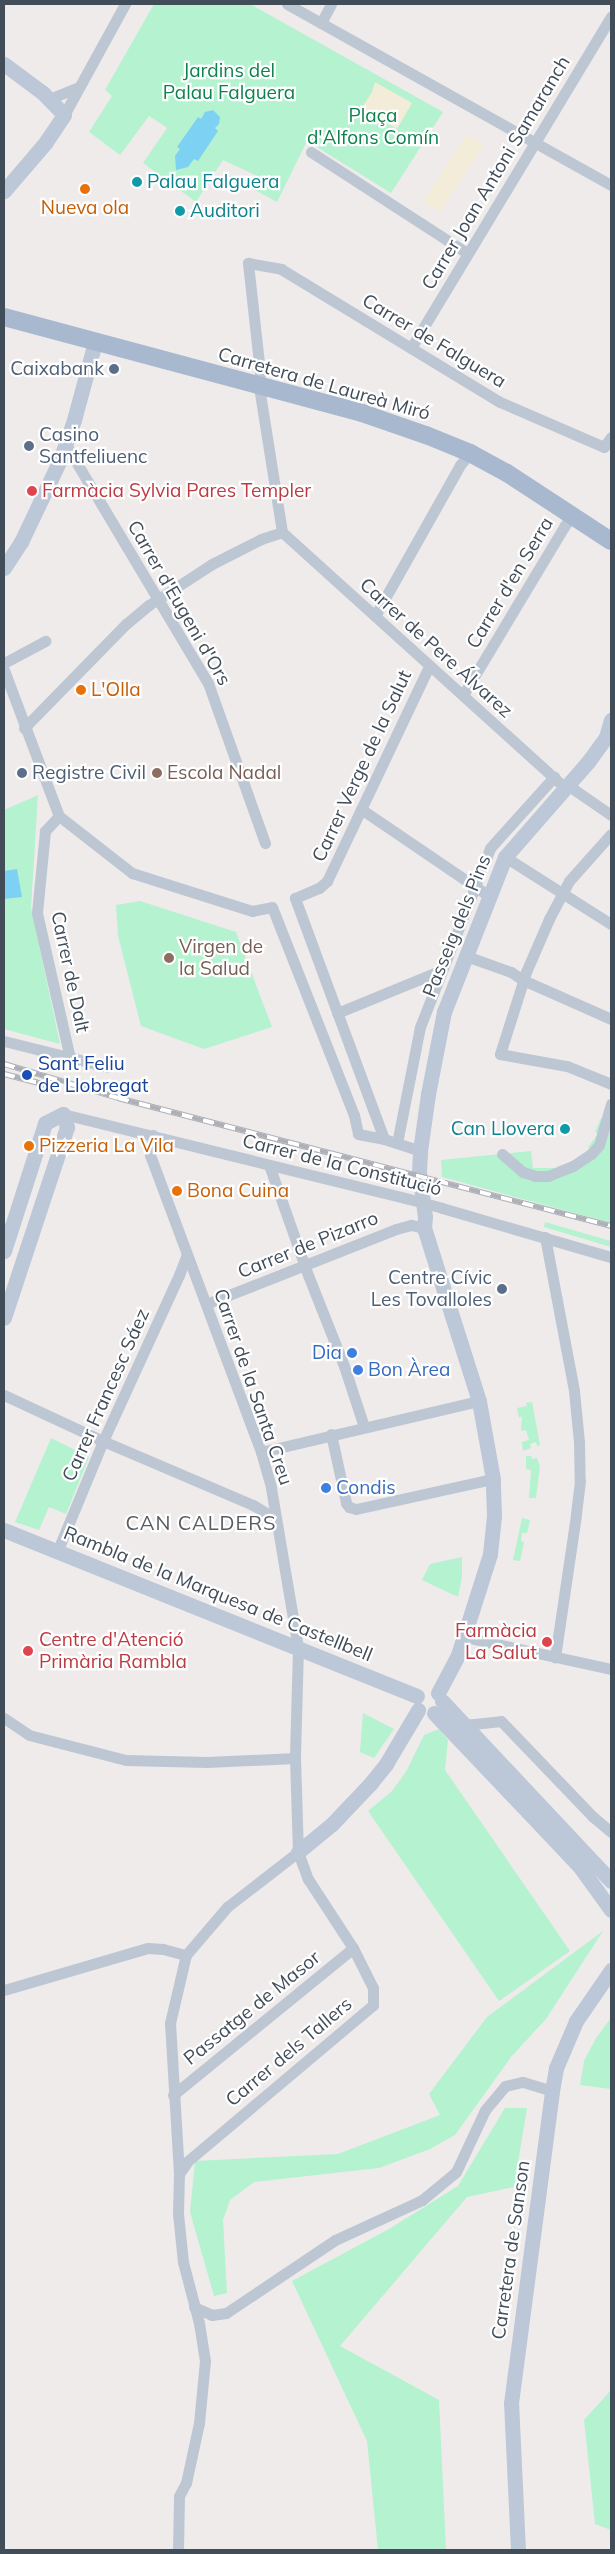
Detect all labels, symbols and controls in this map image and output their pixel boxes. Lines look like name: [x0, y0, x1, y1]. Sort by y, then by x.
street label: Carrer Joan Antoni Samaranch: [417, 52, 575, 294]
park label: Jardins del Palau Falguera: [163, 60, 295, 104]
park label: Plaça d'Alfons Comín: [307, 105, 439, 149]
place label: Palau Falguera: [147, 171, 279, 193]
marker: Palau Falguera: [131, 176, 143, 188]
marker: Nueva ola: [79, 183, 91, 195]
place label: Nueva ola: [41, 197, 129, 219]
place label: Auditori: [190, 200, 260, 222]
marker: Auditori: [174, 205, 186, 217]
street label: Carrer de Falguera: [358, 289, 510, 393]
street label: Carretera de Laureà Miró: [215, 343, 433, 425]
place label: Caixabank: [10, 358, 104, 380]
marker: Caixabank: [108, 363, 120, 375]
place label: Casino Santfeliuenc: [39, 424, 147, 468]
marker: Casino Santfeliuenc: [23, 440, 35, 452]
place label: Farmàcia Sylvia Pares Templer: [42, 480, 311, 502]
marker: Farmàcia Sylvia Pares Templer: [26, 485, 38, 497]
street label: Carrer d'en Serra: [462, 513, 558, 653]
street label: Carrer d'Eugeni d'Ors: [122, 517, 236, 689]
street label: Carrer de Pere Álvarez: [355, 573, 517, 723]
street label: Carrer Verge de la Salut: [308, 667, 416, 865]
place label: L'Olla: [91, 679, 141, 701]
marker: L'Olla: [75, 684, 87, 696]
place label: Registre Civil: [32, 762, 146, 784]
place label: Escola Nadal: [167, 762, 281, 784]
marker: Registre Civil: [16, 767, 28, 779]
marker: Escola Nadal: [151, 767, 163, 779]
street label: Passeig dels Pins: [418, 851, 496, 1001]
street label: Carrer de Dalt: [46, 909, 94, 1035]
place label: Virgen de la Salud: [179, 936, 263, 980]
marker: Virgen de la Salud: [163, 952, 175, 964]
place label: Sant Feliu de Llobregat: [38, 1053, 148, 1097]
marker: Sant Feliu de Llobregat: [20, 1068, 34, 1082]
place label: Can Llovera: [451, 1118, 555, 1140]
marker: Can Llovera: [559, 1123, 571, 1135]
street label: Carrer de la Constitució: [240, 1129, 444, 1201]
place label: Pizzeria La Vila: [39, 1135, 174, 1157]
marker: Pizzeria La Vila: [23, 1140, 35, 1152]
place label: Bona Cuina: [187, 1180, 289, 1202]
marker: Bona Cuina: [171, 1185, 183, 1197]
street label: Carrer de Pizarro: [235, 1206, 381, 1284]
place label: Centre Cívic Les Tovalloles: [371, 1267, 492, 1311]
marker: Centre Cívic Les Tovalloles: [496, 1283, 508, 1295]
street label: Carrer de la Santa Creu: [209, 1286, 297, 1488]
street label: Carrer Francesc Sáez: [58, 1305, 154, 1485]
place label: Dia: [312, 1342, 342, 1364]
marker: Dia: [346, 1347, 358, 1359]
place label: Bon Àrea: [368, 1359, 450, 1381]
marker: Bon Àrea: [352, 1364, 364, 1376]
place label: Condis: [336, 1477, 396, 1499]
marker: Condis: [320, 1482, 332, 1494]
district label: CAN CALDERS: [124, 1510, 278, 1534]
street label: Rambla de la Marquesa de Castellbell: [60, 1521, 376, 1667]
place label: Farmàcia La Salut: [455, 1620, 537, 1664]
place label: Centre d'Atenció Primària Rambla: [39, 1629, 187, 1673]
marker: Farmàcia La Salut: [541, 1636, 553, 1648]
marker: Centre d'Atenció Primària Rambla: [21, 1644, 35, 1658]
street label: Passatge de Masor: [179, 1946, 325, 2070]
street label: Carrer dels Tallers: [221, 1993, 357, 2111]
street label: Carretera de Sanson: [487, 2159, 535, 2341]

